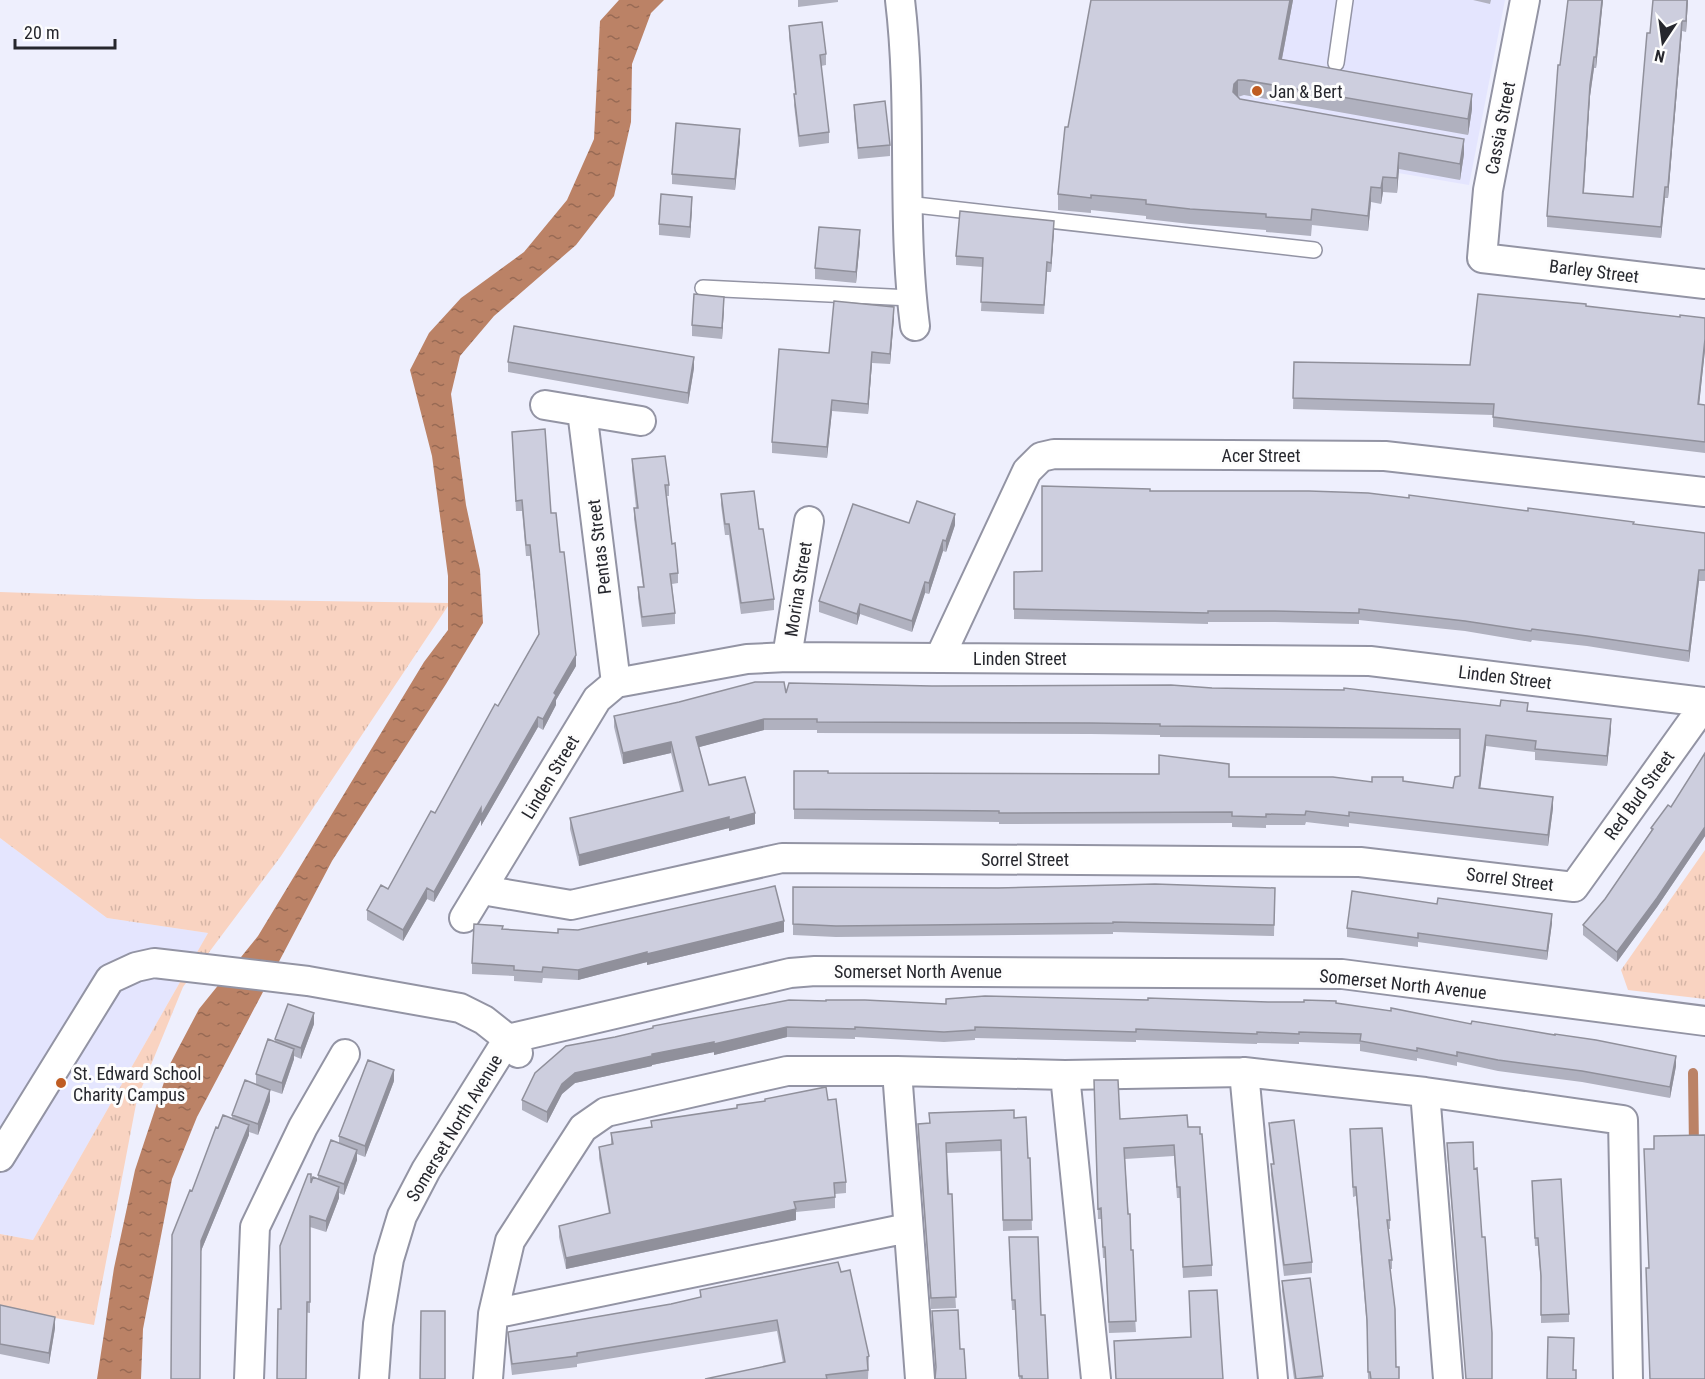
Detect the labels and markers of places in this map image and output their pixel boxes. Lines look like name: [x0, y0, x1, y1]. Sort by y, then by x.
place label: Jan & Bert: [1269, 81, 1343, 102]
marker: Jan & Bert: [1250, 84, 1264, 98]
place label: St. Edward School Charity Campus: [73, 1063, 202, 1105]
marker: St. Edward School Charity Campus: [54, 1076, 68, 1090]

